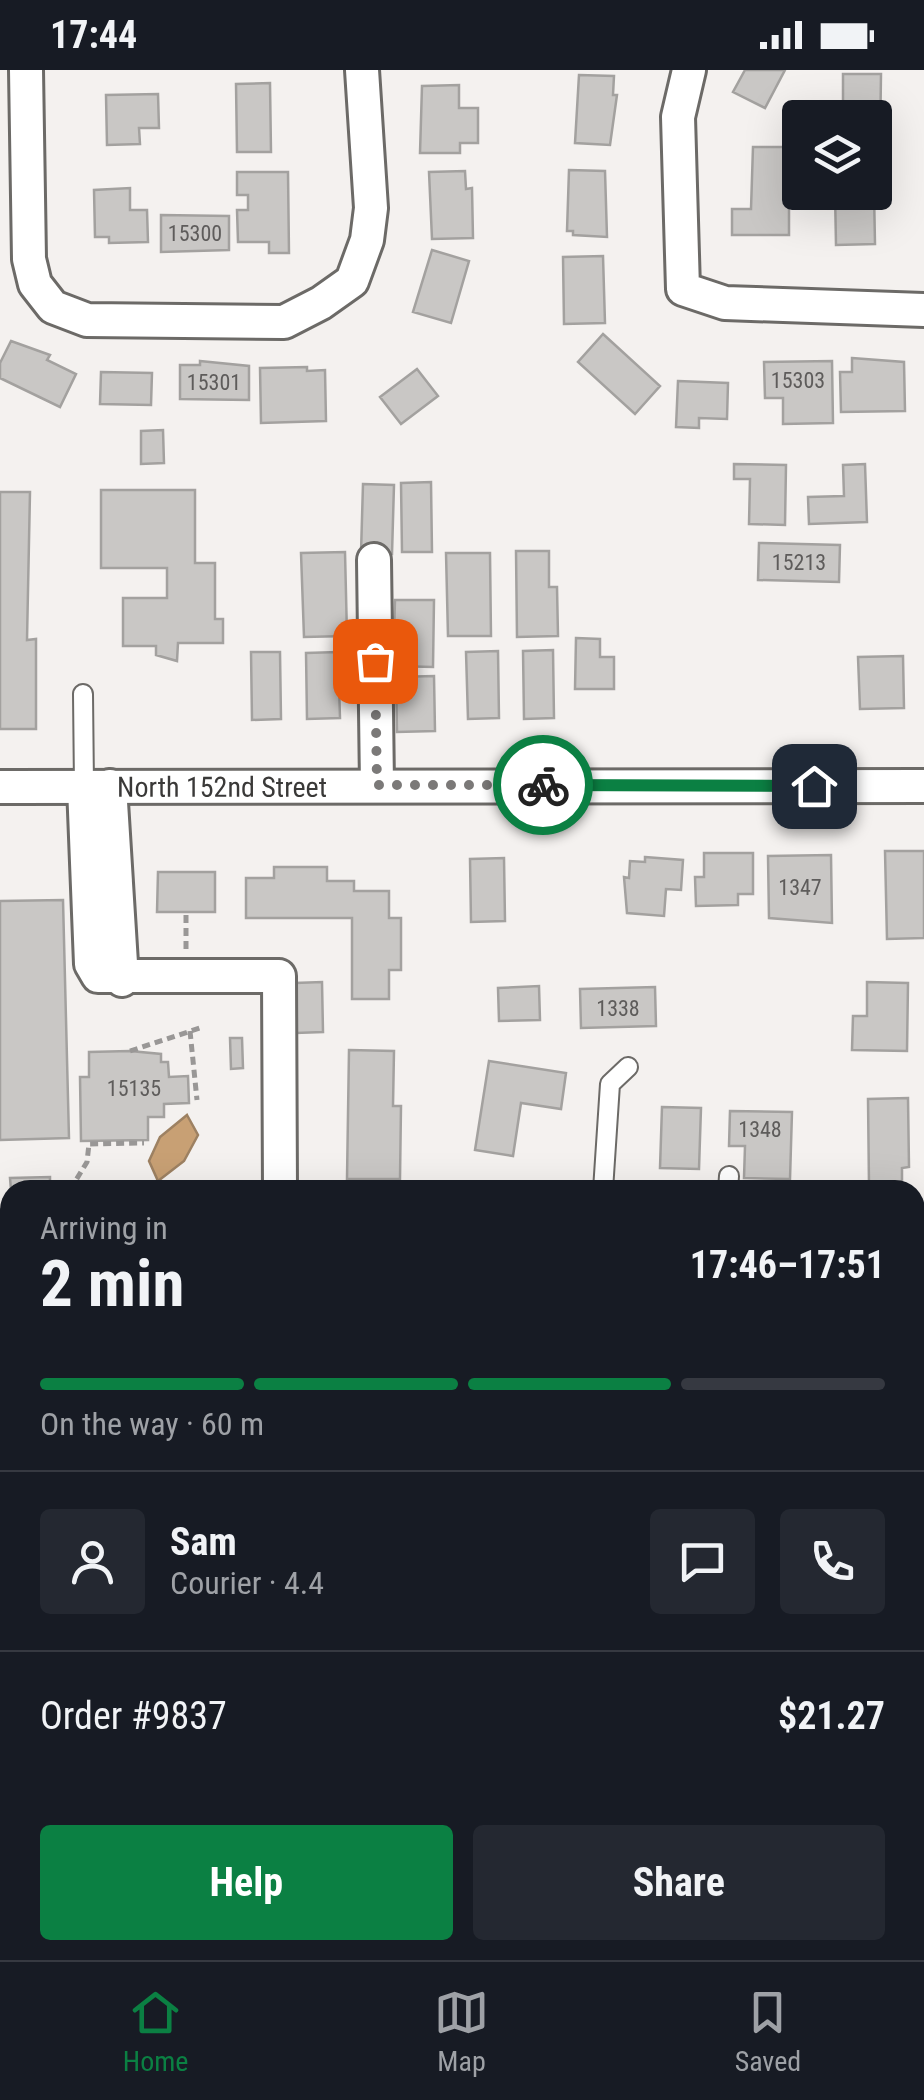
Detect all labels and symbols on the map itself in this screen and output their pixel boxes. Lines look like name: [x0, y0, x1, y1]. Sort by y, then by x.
house number: 15300: [168, 221, 222, 246]
house number: 15303: [771, 368, 825, 393]
house number: 15301: [187, 370, 241, 395]
house number: 15213: [772, 550, 826, 575]
pin: [333, 619, 418, 704]
courier: [493, 735, 593, 835]
pin: [772, 744, 857, 829]
street label: North 152nd Street: [117, 770, 327, 803]
house number: 1347: [778, 875, 822, 900]
house number: 1338: [596, 996, 640, 1021]
house number: 15135: [107, 1076, 161, 1101]
house number: 1348: [738, 1117, 782, 1142]

